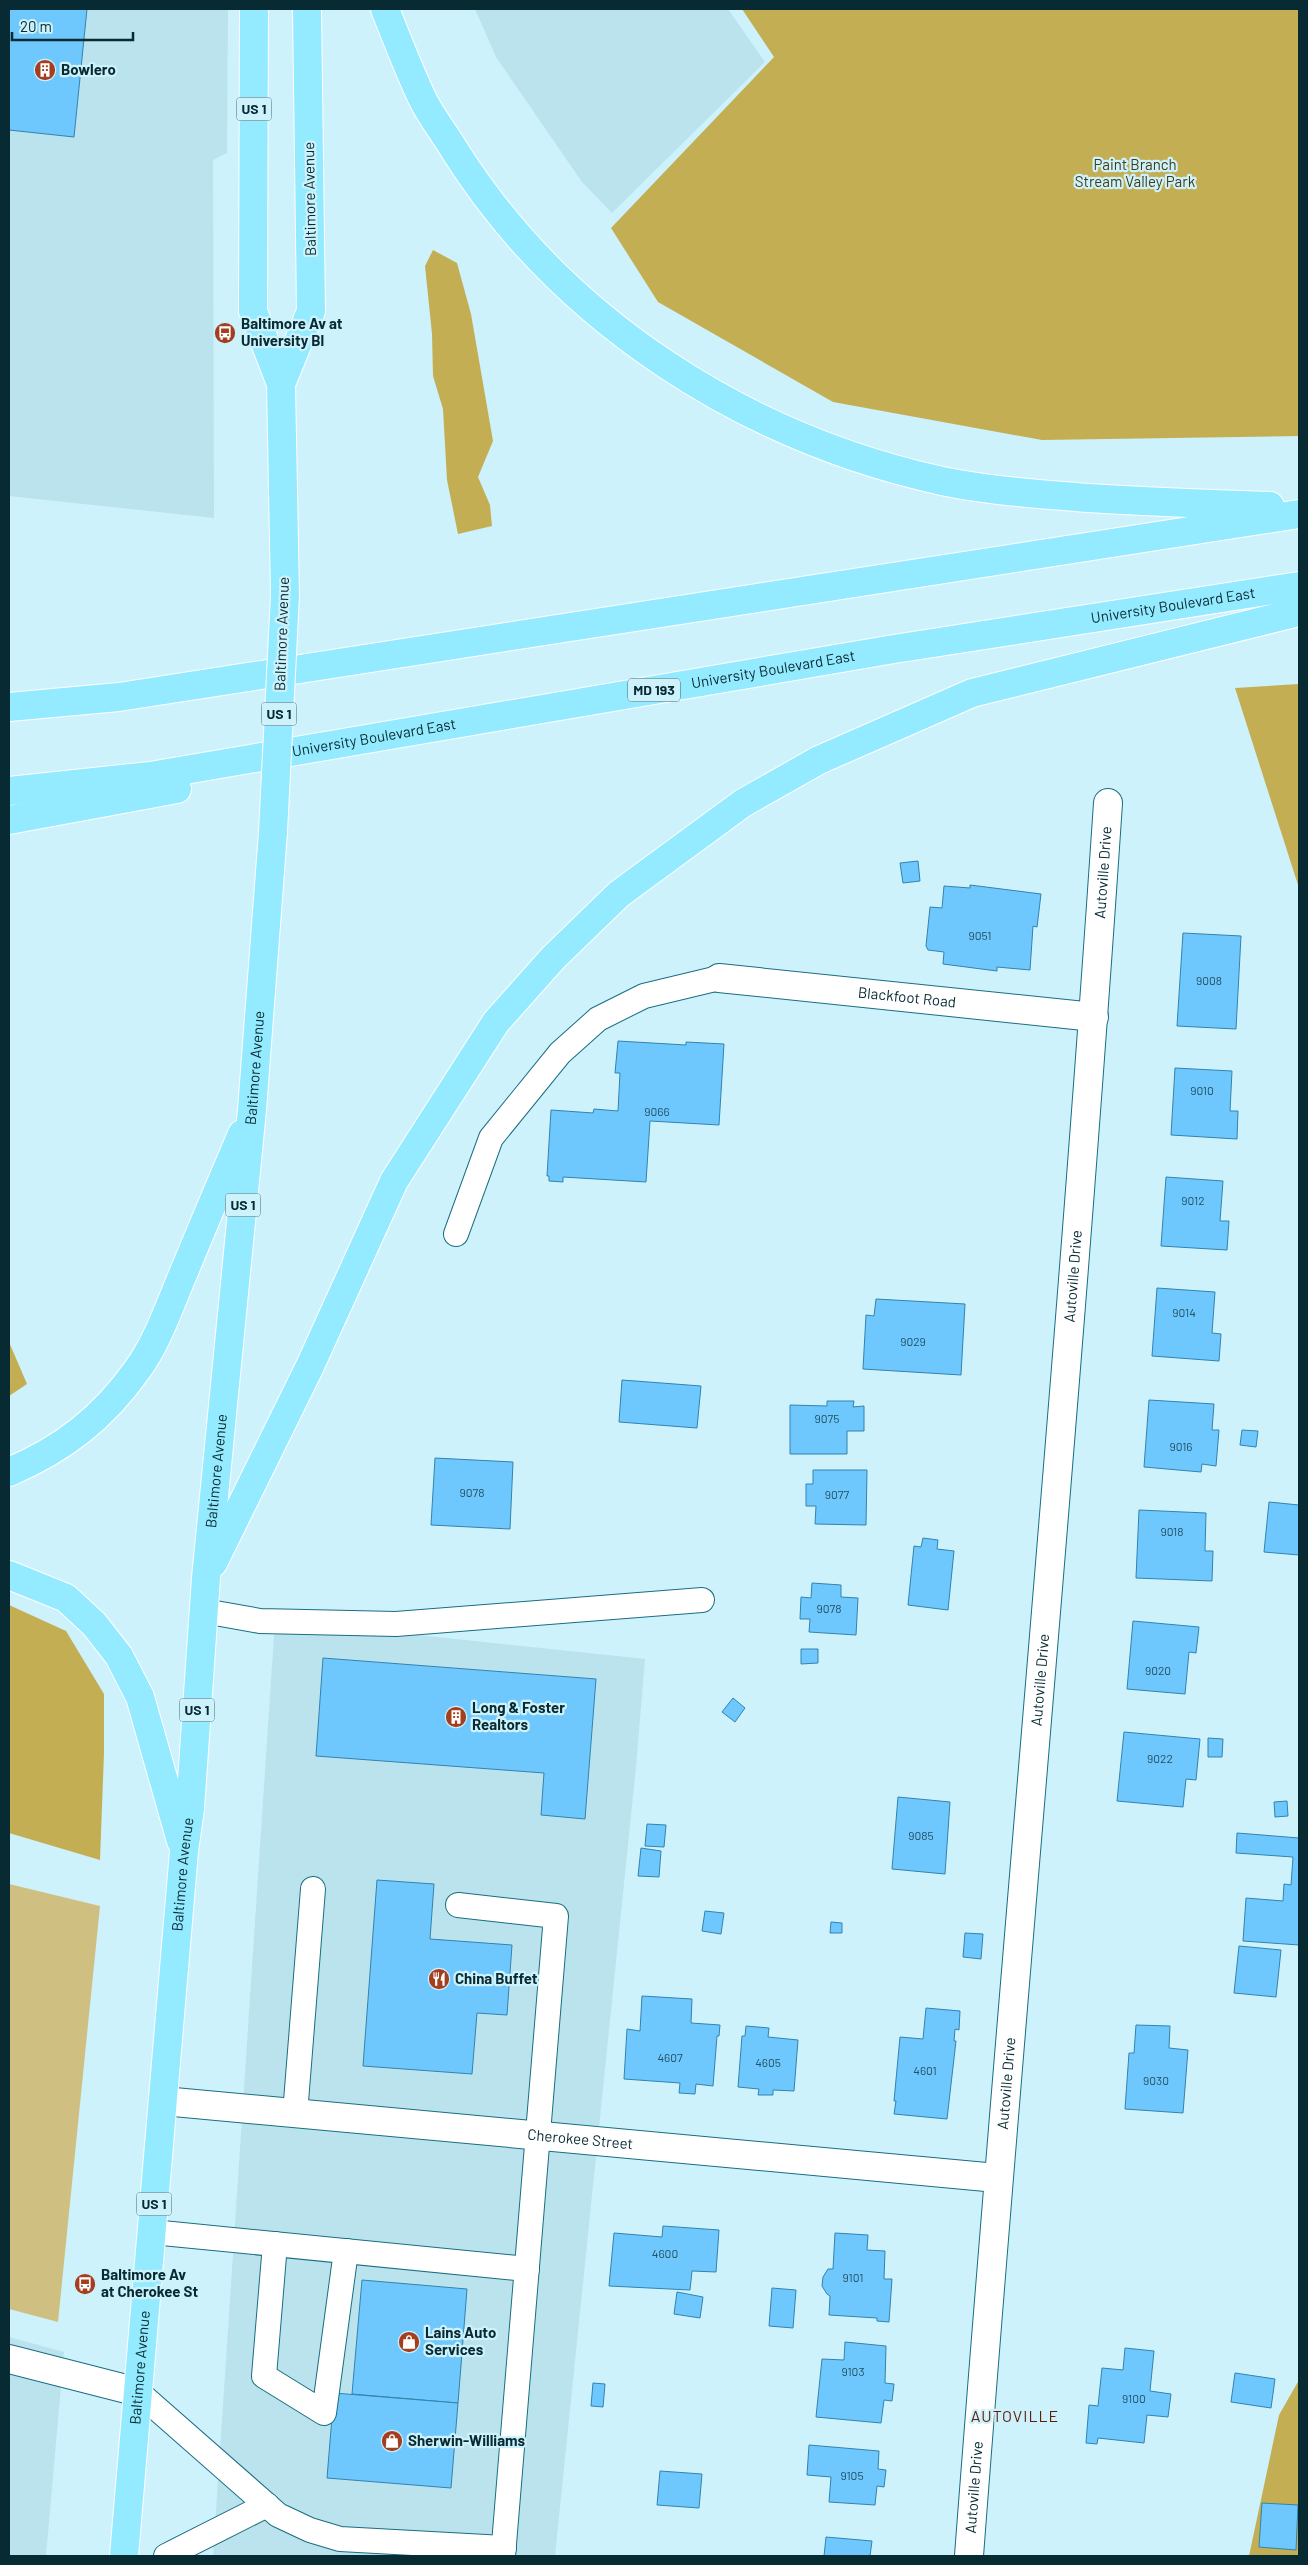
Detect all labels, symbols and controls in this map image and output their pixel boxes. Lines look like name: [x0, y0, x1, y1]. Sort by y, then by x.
scale bar: [12, 10, 134, 42]
text: 20 m: [20, 17, 52, 35]
building icon: Bowlero: [33, 58, 57, 82]
place label: Bowlero: [61, 60, 116, 78]
road number: US 1: [236, 98, 272, 120]
street label: Baltimore Avenue: [299, 142, 319, 256]
park label: Paint Branch Stream Valley Park: [1075, 155, 1196, 190]
place label: Baltimore Av at University Bl: [241, 314, 343, 349]
bus stop icon: Baltimore Av at University Bl: [213, 321, 237, 345]
street label: Baltimore Avenue: [270, 577, 292, 691]
street label: University Boulevard East: [1090, 583, 1256, 626]
street label: University Boulevard East: [690, 646, 856, 691]
road number: MD 193: [628, 678, 680, 702]
road number: US 1: [262, 702, 296, 726]
street label: University Boulevard East: [290, 714, 457, 760]
street label: Autoville Drive: [1090, 825, 1114, 919]
house number: 9051: [968, 928, 992, 942]
house number: 9008: [1196, 973, 1222, 987]
street label: Blackfoot Road: [857, 983, 957, 1011]
street label: Baltimore Avenue: [241, 1010, 267, 1126]
house number: 9010: [1190, 1083, 1214, 1097]
house number: 9066: [644, 1104, 670, 1118]
house number: 9012: [1181, 1193, 1205, 1207]
road number: US 1: [226, 1194, 260, 1216]
street label: Autoville Drive: [1060, 1229, 1085, 1323]
house number: 9014: [1172, 1305, 1196, 1319]
house number: 9029: [900, 1334, 926, 1348]
house number: 9075: [815, 1411, 839, 1425]
street label: Baltimore Avenue: [201, 1413, 230, 1529]
house number: 9016: [1169, 1439, 1193, 1453]
house number: 9078: [460, 1485, 484, 1499]
house number: 9077: [825, 1487, 850, 1501]
house number: 9018: [1160, 1524, 1184, 1538]
house number: 9078: [817, 1601, 841, 1615]
street label: Autoville Drive: [1027, 1633, 1052, 1727]
house number: 9020: [1145, 1663, 1171, 1677]
road number: US 1: [180, 1698, 214, 1722]
place label: Long & Foster Realtors: [472, 1698, 565, 1733]
building icon: Long & Foster Realtors: [444, 1705, 468, 1729]
house number: 9022: [1147, 1751, 1173, 1765]
street label: Baltimore Avenue: [167, 1816, 197, 1932]
house number: 9085: [908, 1828, 934, 1842]
restaurant icon: China Buffet: [427, 1967, 451, 1991]
place label: China Buffet: [455, 1969, 538, 1987]
street label: Autoville Drive: [993, 2037, 1018, 2130]
house number: 4607: [657, 2050, 683, 2064]
house number: 4605: [755, 2055, 781, 2069]
house number: 4601: [913, 2063, 937, 2077]
house number: 9030: [1143, 2073, 1169, 2087]
street label: Cherokee Street: [527, 2125, 634, 2152]
road number: US 1: [136, 2192, 172, 2216]
house number: 4600: [652, 2246, 678, 2260]
place label: Baltimore Av at Cherokee St: [101, 2265, 198, 2300]
house number: 9101: [843, 2270, 863, 2284]
bus stop icon: Baltimore Av at Cherokee St: [73, 2272, 97, 2296]
street label: Baltimore Avenue: [125, 2310, 153, 2425]
place label: Lains Auto Services: [425, 2323, 496, 2358]
shop icon: Lains Auto Services: [397, 2330, 421, 2354]
house number: 9103: [841, 2364, 865, 2378]
house number: 9100: [1122, 2391, 1146, 2405]
district label: AUTOVILLE: [971, 2406, 1059, 2425]
shop icon: Sherwin-Williams: [380, 2429, 404, 2453]
place label: Sherwin-Williams: [408, 2431, 526, 2449]
street label: Autoville Drive: [961, 2440, 986, 2534]
house number: 9105: [840, 2468, 864, 2482]

